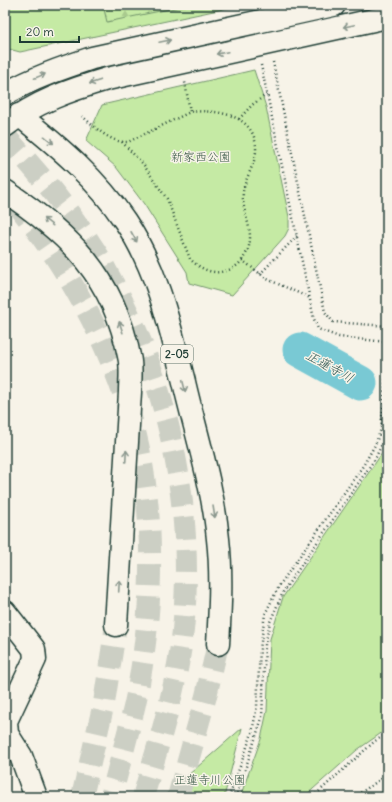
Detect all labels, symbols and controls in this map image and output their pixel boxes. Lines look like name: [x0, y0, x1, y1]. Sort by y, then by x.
scale bar: [20, 18, 79, 44]
one-way arrow: [343, 22, 356, 30]
text: 20 m: [26, 24, 54, 39]
one-way arrow: [158, 37, 171, 45]
one-way arrow: [216, 49, 229, 57]
one-way arrow: [33, 72, 45, 79]
one-way arrow: [89, 79, 102, 86]
one-way arrow: [44, 135, 55, 144]
park label: 新家西公園: [171, 149, 231, 164]
one-way arrow: [43, 218, 54, 227]
one-way arrow: [131, 231, 138, 243]
one-way arrow: [117, 322, 125, 334]
road number: 2-05: [161, 345, 193, 363]
water label: 正蓮寺川: [303, 346, 357, 386]
one-way arrow: [181, 379, 189, 392]
one-way arrow: [123, 450, 130, 463]
one-way arrow: [210, 505, 218, 518]
one-way arrow: [115, 580, 122, 593]
park label: 正蓮寺川公園: [174, 772, 246, 787]

